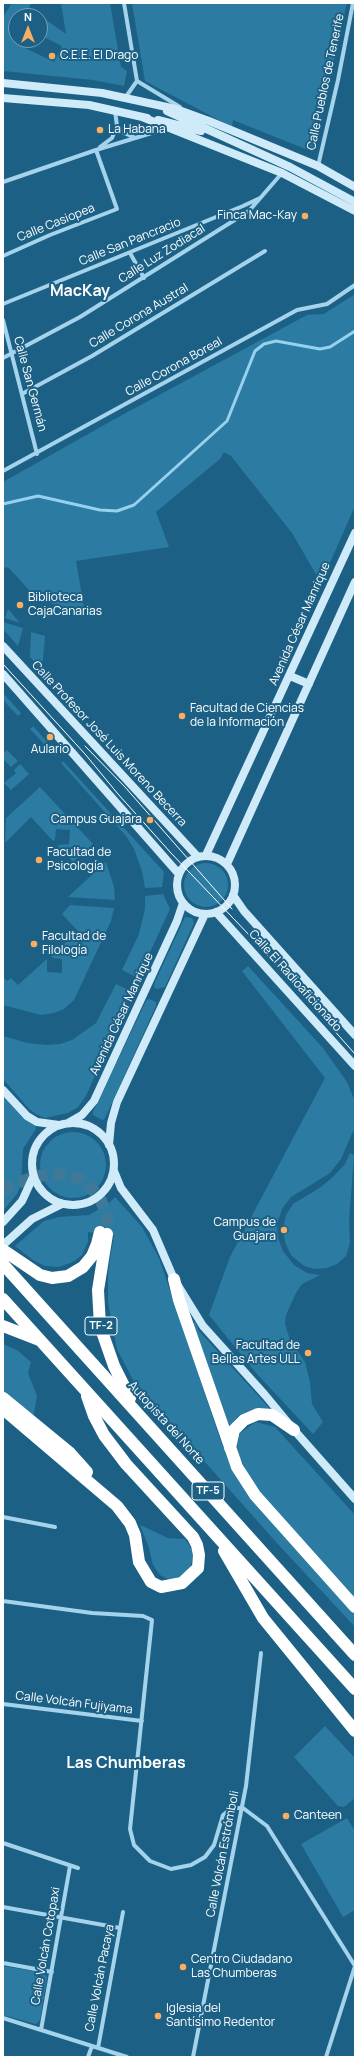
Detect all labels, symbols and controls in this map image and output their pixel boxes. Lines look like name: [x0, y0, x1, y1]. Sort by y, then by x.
north arrow: [8, 8, 48, 48]
text: N: [24, 9, 32, 24]
street label: Calle Pueblos de Tenerife: [304, 12, 348, 152]
place label: C.E.E. El Drago: [60, 49, 138, 63]
marker: C.E.E. El Drago: [47, 51, 57, 61]
place label: La Habana: [108, 123, 166, 137]
marker: La Habana: [95, 125, 105, 135]
street label: Calle Casiopea: [15, 201, 97, 245]
place label: Finca Mac-Kay: [217, 209, 297, 223]
marker: Finca Mac-Kay: [300, 211, 310, 221]
street label: Calle San Pancracio: [77, 215, 183, 269]
street label: Calle Luz Zodiacal: [116, 222, 208, 286]
street label: Calle Corona Austral: [87, 281, 191, 351]
district label: MacKay: [50, 282, 110, 302]
street label: Calle Corona Boreal: [123, 334, 225, 400]
street label: Calle San Germán: [10, 335, 50, 433]
street label: Avenida César Manrique: [266, 560, 334, 688]
place label: Biblioteca CajaCanarias: [28, 591, 102, 619]
marker: Biblioteca CajaCanarias: [15, 600, 25, 610]
street label: Calle Profesor José Luis Moreno Becerra: [28, 658, 190, 830]
place label: Facultad de Ciencias de la Información: [190, 702, 304, 730]
marker: Facultad de Ciencias de la Información: [177, 711, 187, 721]
marker: Aulario: [45, 732, 55, 742]
place label: Aulario: [31, 743, 69, 757]
place label: Campus Guajara: [51, 813, 142, 827]
marker: Campus Guajara: [145, 815, 155, 825]
place label: Facultad de Psicología: [47, 846, 111, 874]
marker: Facultad de Psicología: [34, 855, 44, 865]
street label: Calle El Radioaficionado: [246, 927, 344, 1035]
place label: Facultad de Filología: [42, 930, 106, 958]
marker: Facultad de Filología: [29, 939, 39, 949]
street label: Avenida César Manrique: [87, 950, 157, 1078]
place label: Campus de Guajara: [214, 1216, 276, 1244]
marker: Campus de Guajara: [279, 1225, 289, 1235]
road number: TF-2: [85, 1317, 117, 1335]
place label: Facultad de Bellas Artes ULL: [212, 1339, 300, 1367]
marker: Facultad de Bellas Artes ULL: [303, 1348, 313, 1358]
street label: Autopista del Norte: [125, 1378, 207, 1468]
road number: TF-5: [192, 1482, 224, 1500]
street label: Calle Volcán Fujiyama: [15, 1689, 133, 1717]
district label: Las Chumberas: [66, 1754, 186, 1774]
street label: Calle Volcán Estrómboli: [204, 1789, 242, 1919]
place label: Canteen: [294, 1809, 342, 1823]
marker: Canteen: [281, 1811, 291, 1821]
street label: Calle Volcán Cotopaxi: [29, 1886, 63, 2006]
street label: Calle Volcán Pacaya: [83, 1923, 117, 2033]
place label: Centro Ciudadano Las Chumberas: [191, 1953, 292, 1981]
marker: Centro Ciudadano Las Chumberas: [178, 1962, 188, 1972]
place label: Iglesia del Santísimo Redentor: [166, 2002, 275, 2030]
marker: Iglesia del Santísimo Redentor: [153, 2011, 163, 2021]

